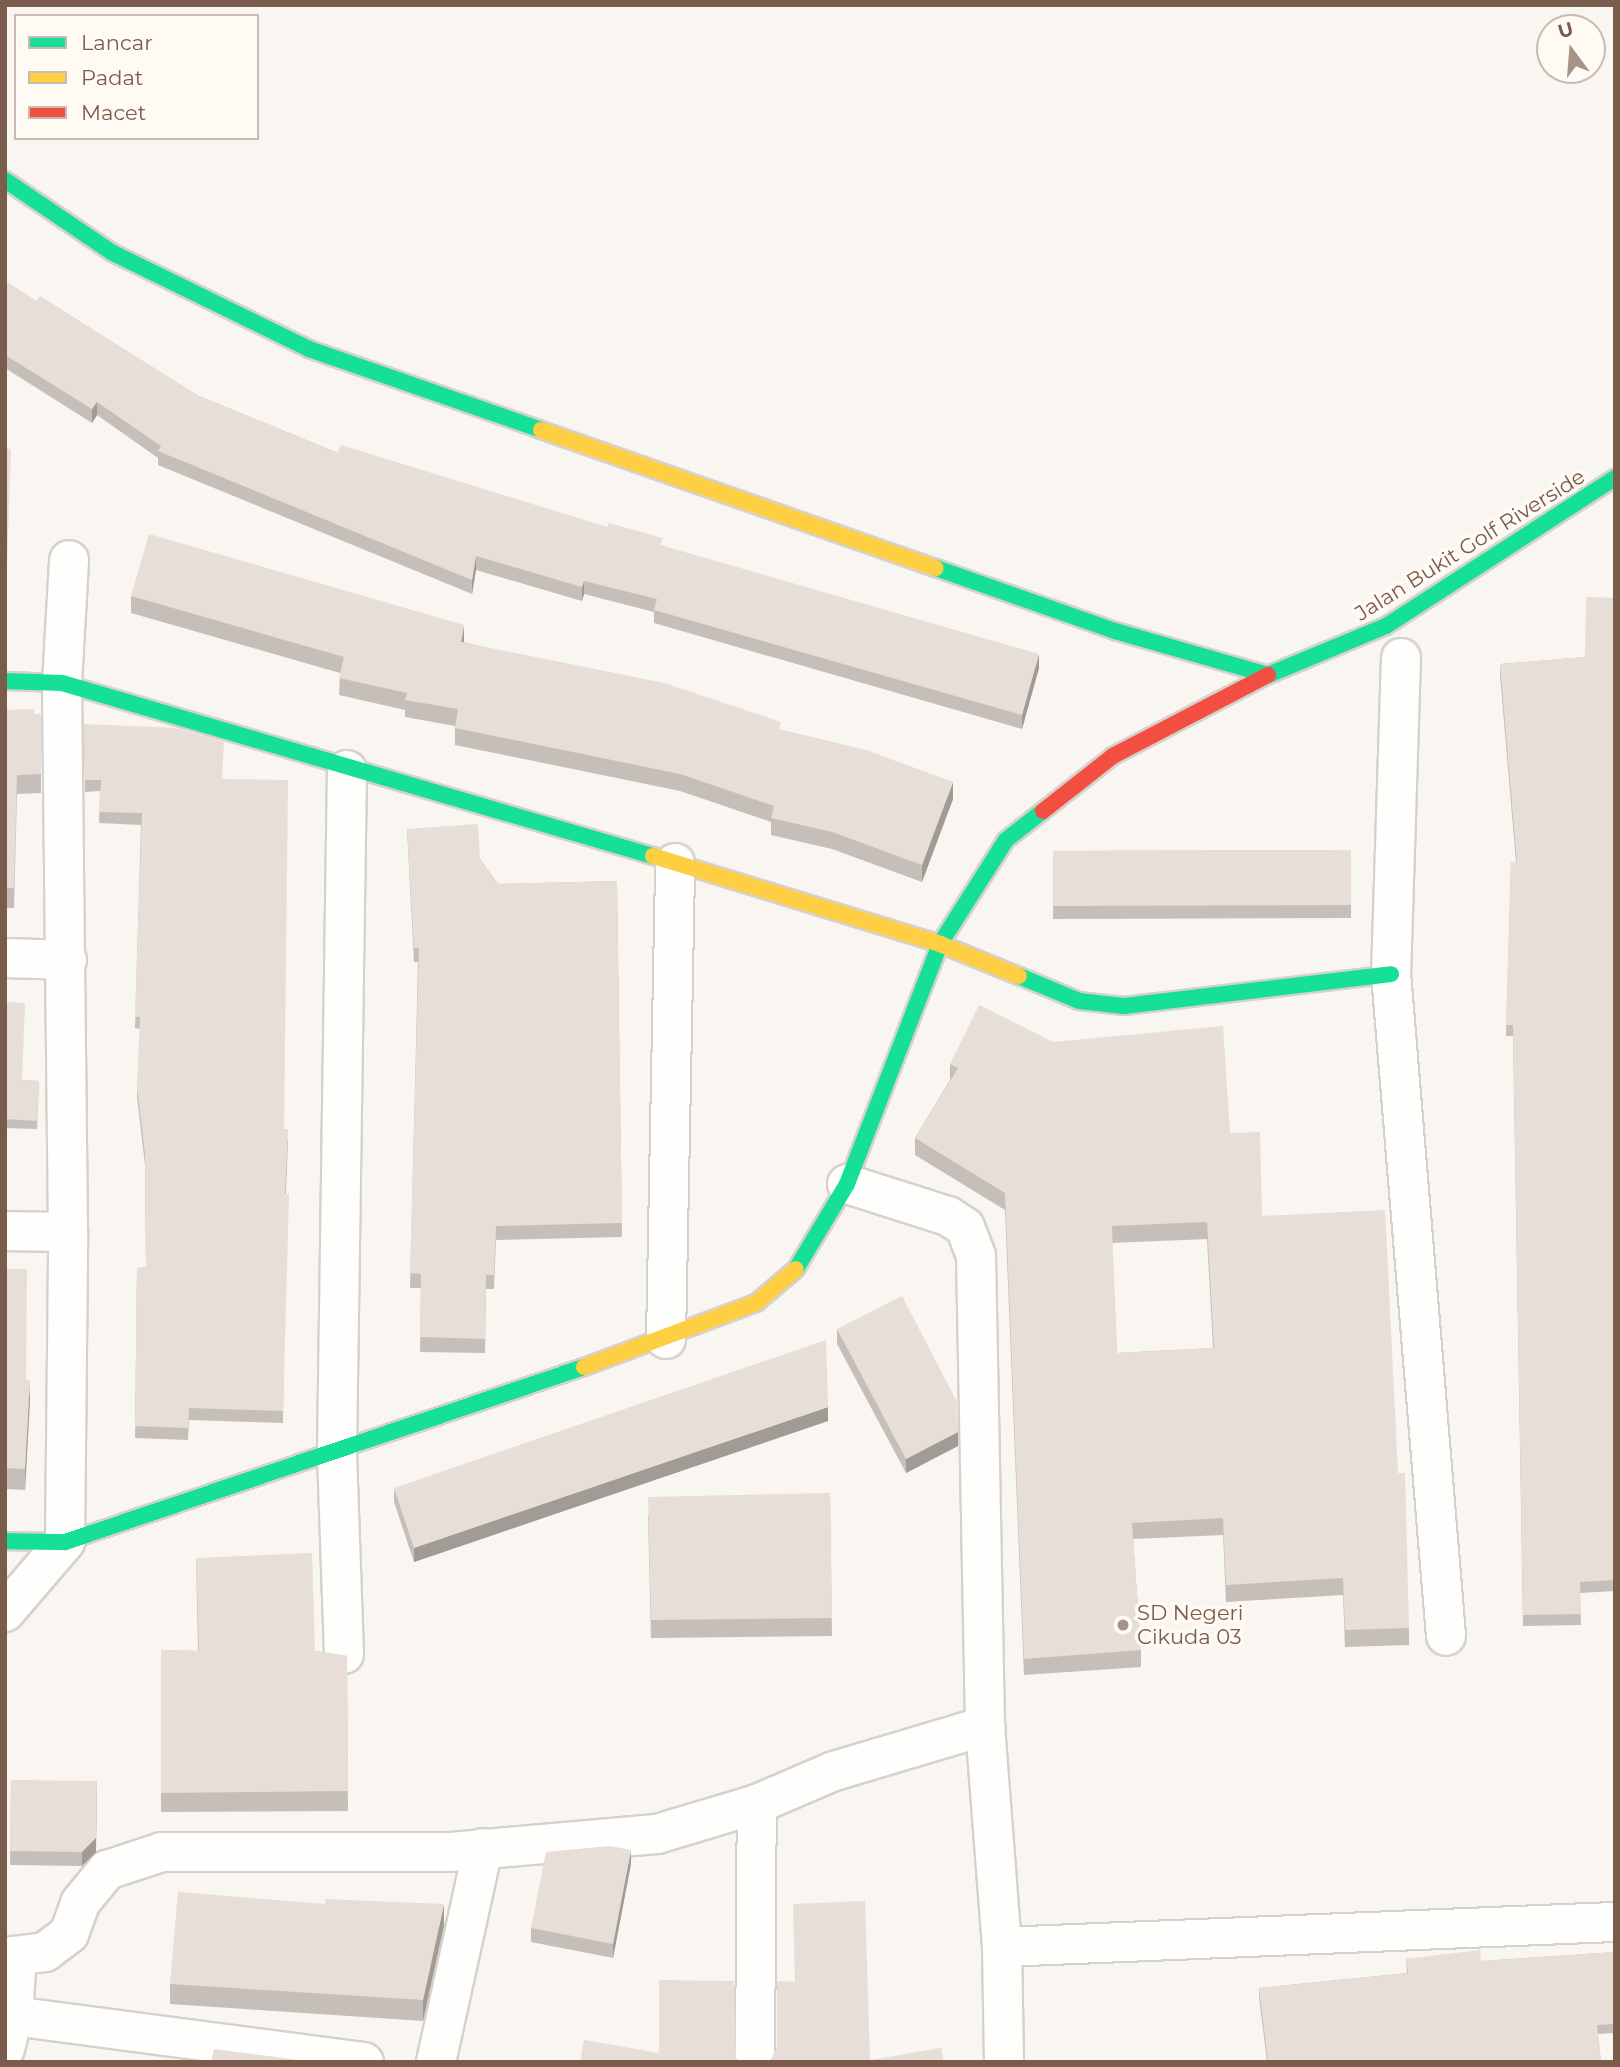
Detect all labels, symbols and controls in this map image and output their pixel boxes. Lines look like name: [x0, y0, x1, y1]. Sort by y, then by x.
legend: [14, 14, 259, 140]
north arrow: [1536, 14, 1606, 84]
text: U: [1555, 17, 1576, 43]
text: Lancar: [81, 30, 153, 55]
text: Padat: [81, 65, 143, 90]
text: Macet: [81, 100, 146, 125]
street label: Jalan Bukit Golf Riverside: [1350, 464, 1590, 626]
place label: SD Negeri Cikuda 03: [1137, 1600, 1243, 1650]
marker: SD Negeri Cikuda 03: [1115, 1617, 1131, 1633]

